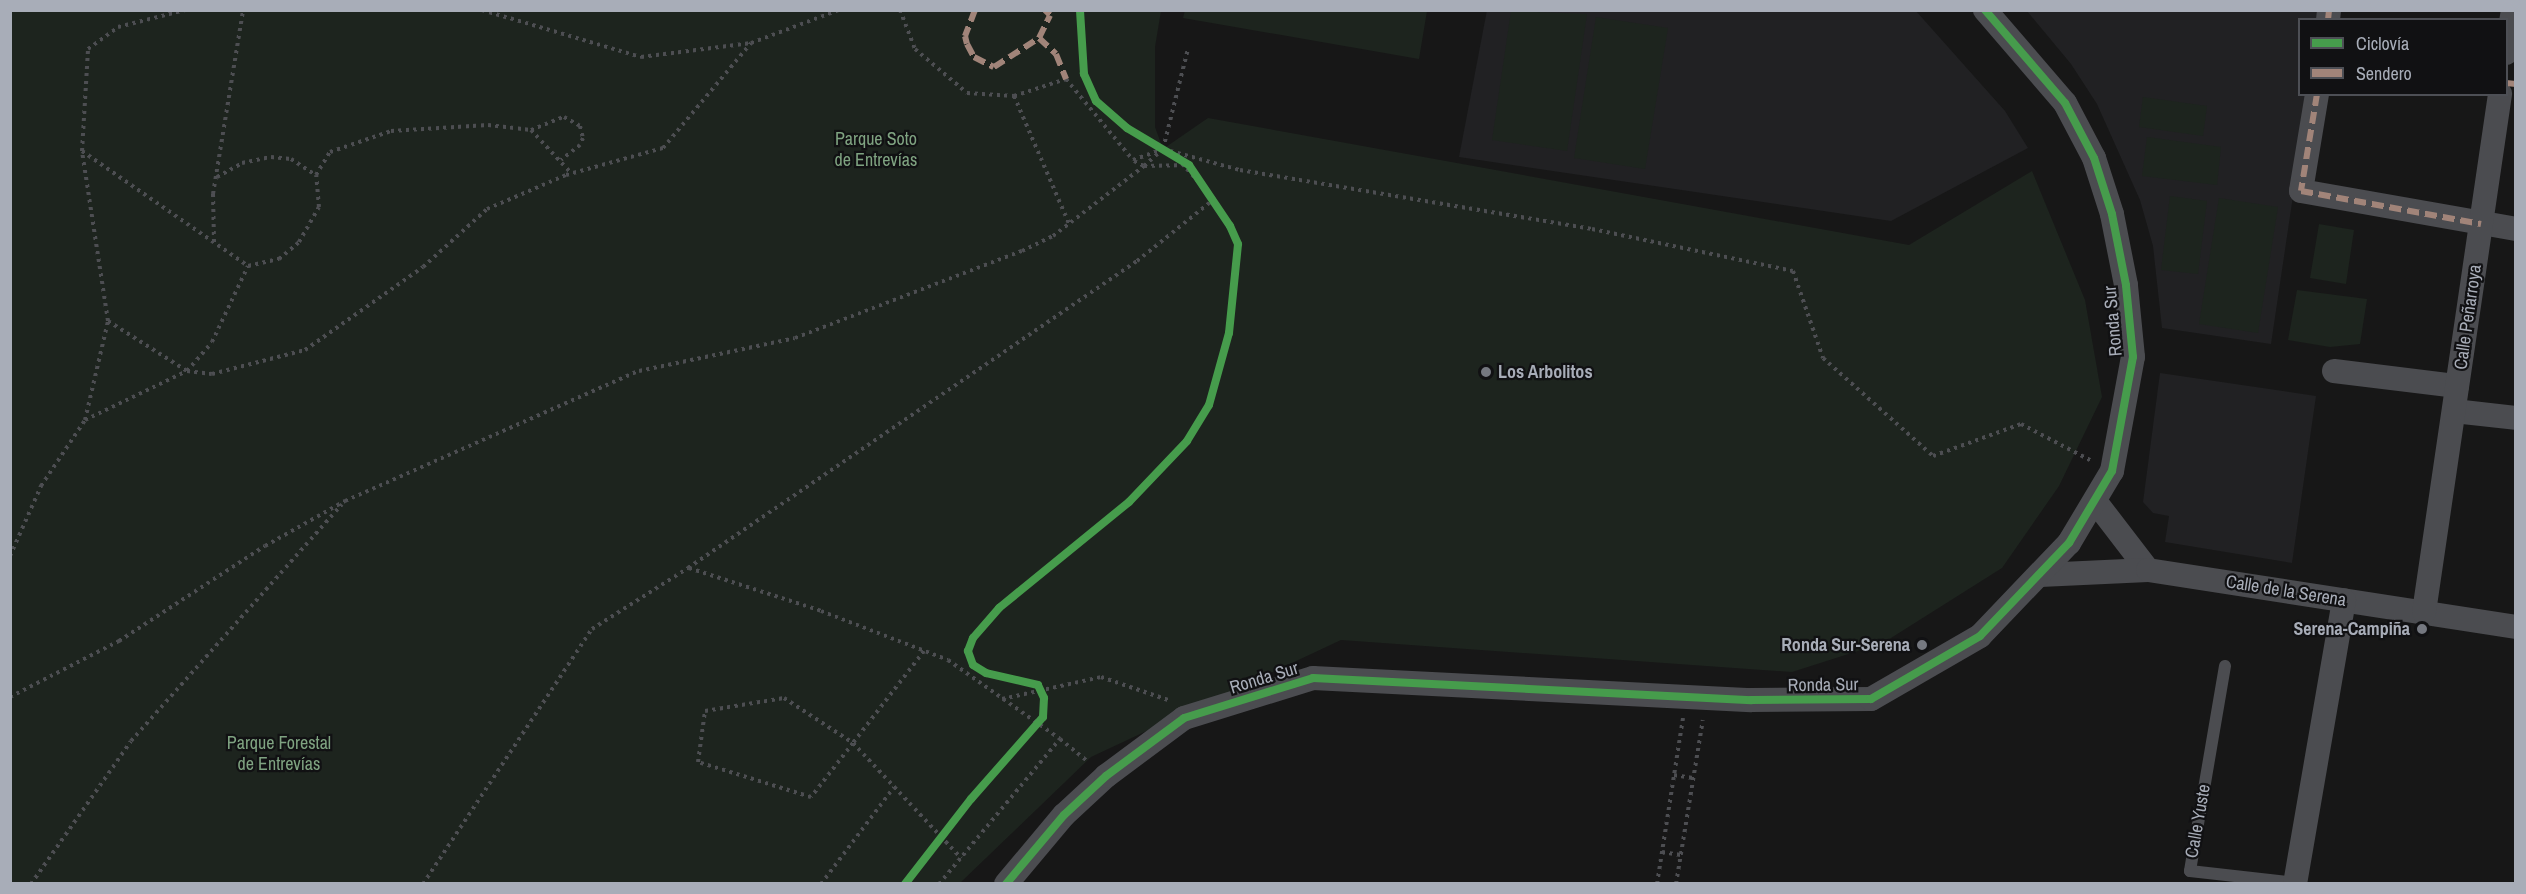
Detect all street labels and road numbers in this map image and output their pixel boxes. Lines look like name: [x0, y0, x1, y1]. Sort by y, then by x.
street label: Calle Peñarroya: [2450, 263, 2486, 371]
street label: Ronda Sur: [2099, 285, 2127, 357]
street label: Calle de la Serena: [2224, 571, 2348, 611]
street label: Ronda Sur: [1227, 657, 1301, 699]
street label: Ronda Sur: [1788, 674, 1858, 696]
street label: Calle Yuste: [2181, 782, 2215, 860]

